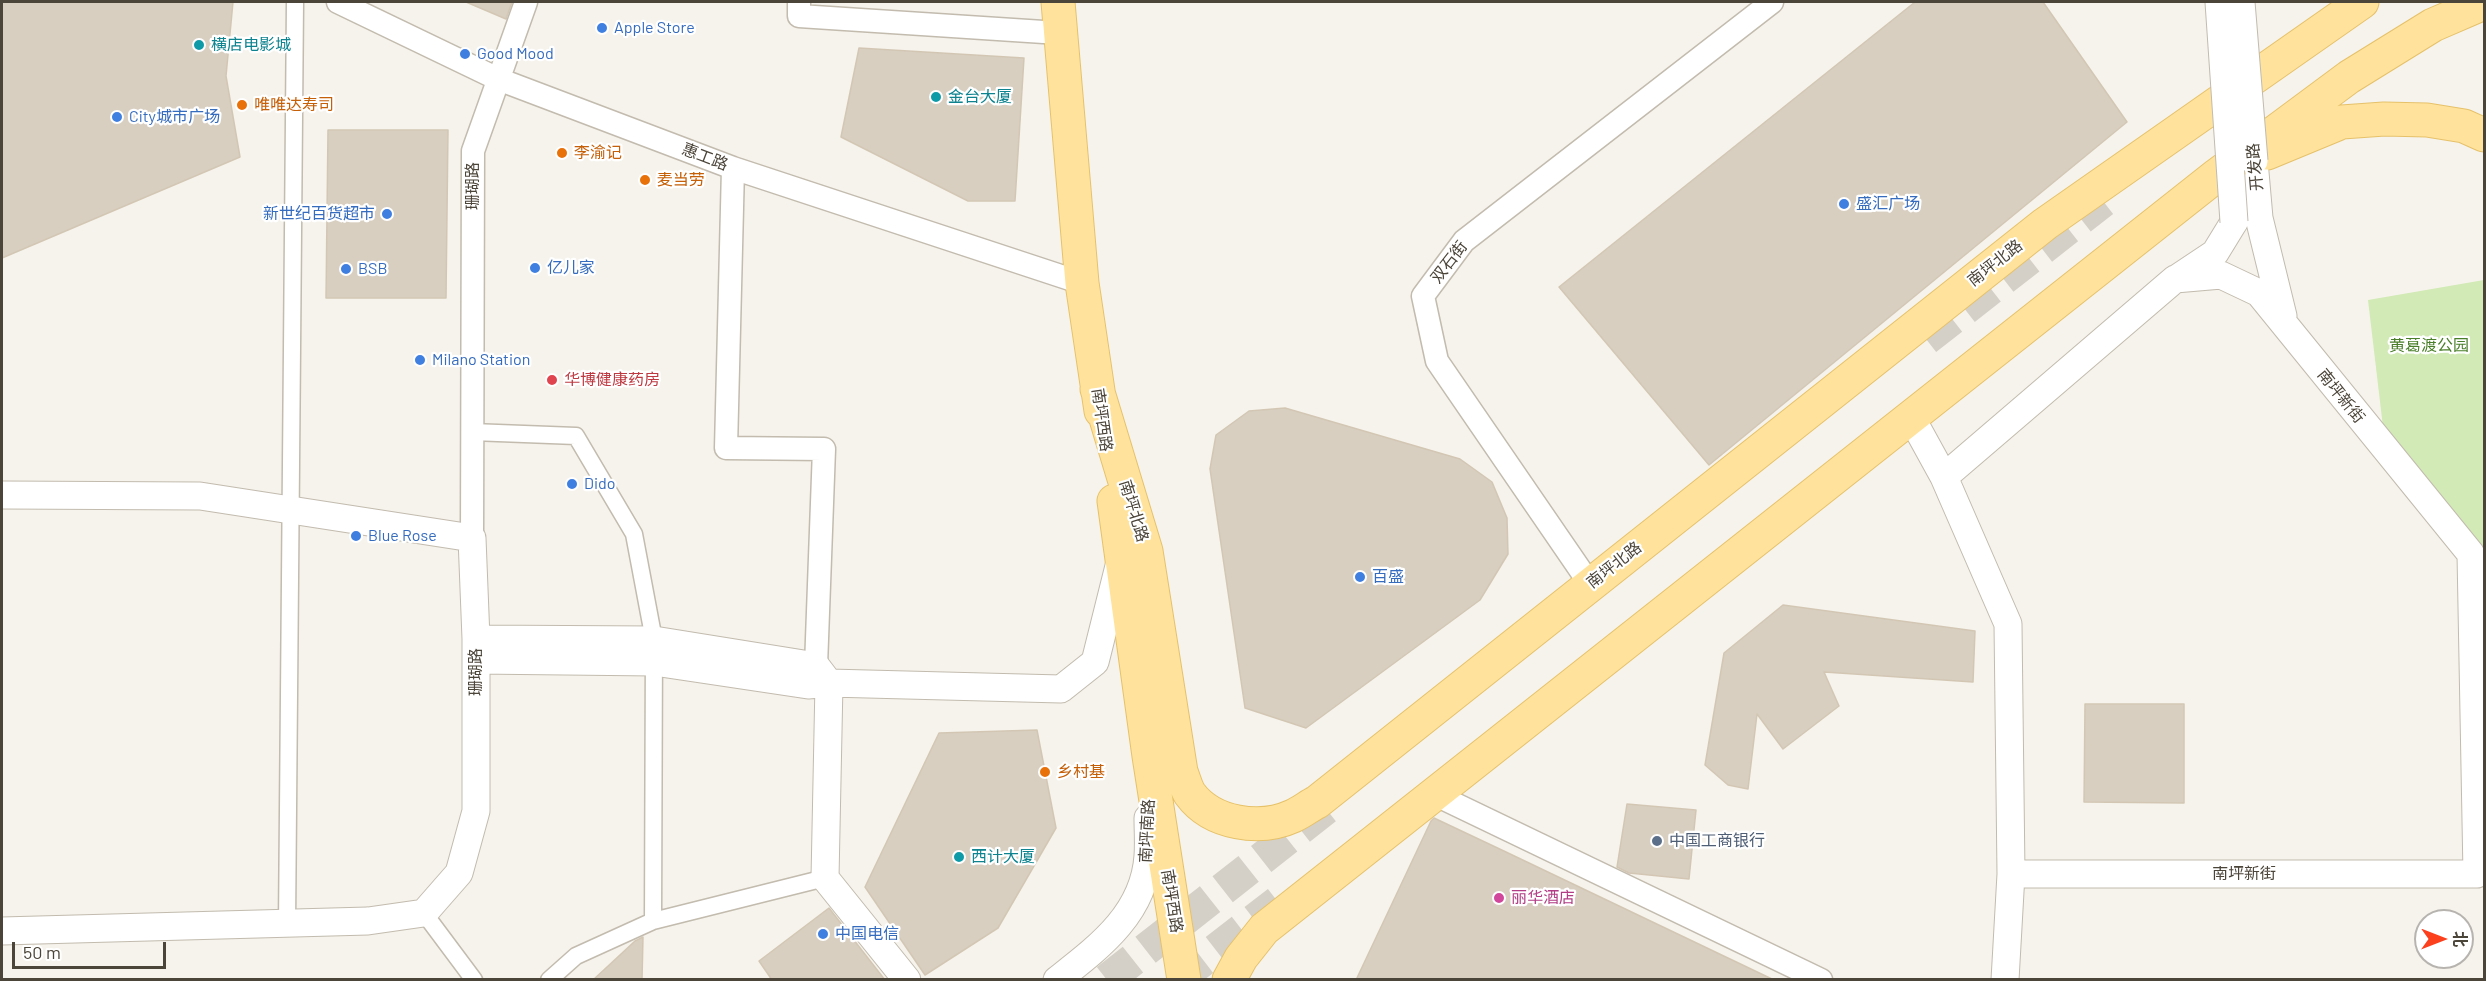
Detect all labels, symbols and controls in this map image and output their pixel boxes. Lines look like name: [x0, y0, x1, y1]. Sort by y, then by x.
place label: Apple Store: [614, 18, 695, 38]
marker: Apple Store: [595, 21, 609, 35]
place label: 横店电影城: [211, 35, 291, 55]
marker: 横店电影城: [192, 38, 206, 52]
place label: Good Mood: [477, 44, 554, 64]
marker: Good Mood: [458, 47, 472, 61]
place label: 金台大厦: [948, 87, 1012, 107]
marker: 金台大厦: [929, 90, 943, 104]
place label: 唯唯达寿司: [254, 95, 334, 115]
marker: 唯唯达寿司: [235, 98, 249, 112]
place label: City城市广场: [129, 107, 220, 127]
marker: City城市广场: [110, 110, 124, 124]
street label: 惠工路: [679, 139, 731, 175]
street label: 开发路: [2243, 142, 2267, 192]
place label: 李渝记: [574, 143, 622, 163]
marker: 李渝记: [555, 146, 569, 160]
street label: 珊瑚路: [463, 162, 483, 210]
place label: 麦当劳: [657, 170, 705, 190]
marker: 麦当劳: [638, 173, 652, 187]
place label: 盛汇广场: [1856, 194, 1920, 214]
marker: 盛汇广场: [1837, 197, 1851, 211]
place label: 新世纪百货超市: [263, 204, 375, 224]
marker: 新世纪百货超市: [380, 207, 394, 221]
street label: 南坪北路: [1964, 236, 2026, 290]
street label: 双石街: [1427, 237, 1471, 287]
place label: 亿儿家: [547, 258, 595, 278]
place label: BSB: [358, 259, 387, 279]
marker: 亿儿家: [528, 261, 542, 275]
marker: BSB: [339, 262, 353, 276]
park label: 黄葛渡公园: [2389, 336, 2469, 356]
place label: Milano Station: [432, 350, 530, 370]
marker: Milano Station: [413, 353, 427, 367]
street label: 南坪新街: [2313, 365, 2369, 427]
place label: 华博健康药房: [564, 370, 660, 390]
marker: 华博健康药房: [545, 373, 559, 387]
street label: 南坪西路: [1088, 387, 1116, 453]
place label: Dido: [584, 474, 615, 494]
marker: Dido: [565, 477, 579, 491]
street label: 南坪北路: [1115, 478, 1153, 544]
place label: Blue Rose: [368, 526, 437, 546]
marker: Blue Rose: [349, 529, 363, 543]
street label: 南坪北路: [1583, 538, 1645, 592]
place label: 百盛: [1372, 567, 1404, 587]
marker: 百盛: [1353, 570, 1367, 584]
street label: 珊瑚路: [466, 648, 486, 696]
place label: 乡村基: [1057, 762, 1105, 782]
marker: 乡村基: [1038, 765, 1052, 779]
street label: 南坪南路: [1136, 799, 1158, 863]
place label: 中国工商银行: [1669, 831, 1765, 851]
marker: 中国工商银行: [1650, 834, 1664, 848]
place label: 西计大厦: [971, 847, 1035, 867]
marker: 西计大厦: [952, 850, 966, 864]
street label: 南坪新街: [2212, 864, 2276, 884]
street label: 南坪西路: [1158, 868, 1186, 934]
place label: 丽华酒店: [1511, 888, 1575, 908]
marker: 丽华酒店: [1492, 891, 1506, 905]
north arrow: [2414, 909, 2474, 969]
place label: 中国电信: [835, 924, 899, 944]
marker: 中国电信: [816, 927, 830, 941]
scale bar: [15, 930, 170, 968]
text: 北: [2451, 931, 2470, 947]
text: 50 m: [23, 941, 61, 963]

